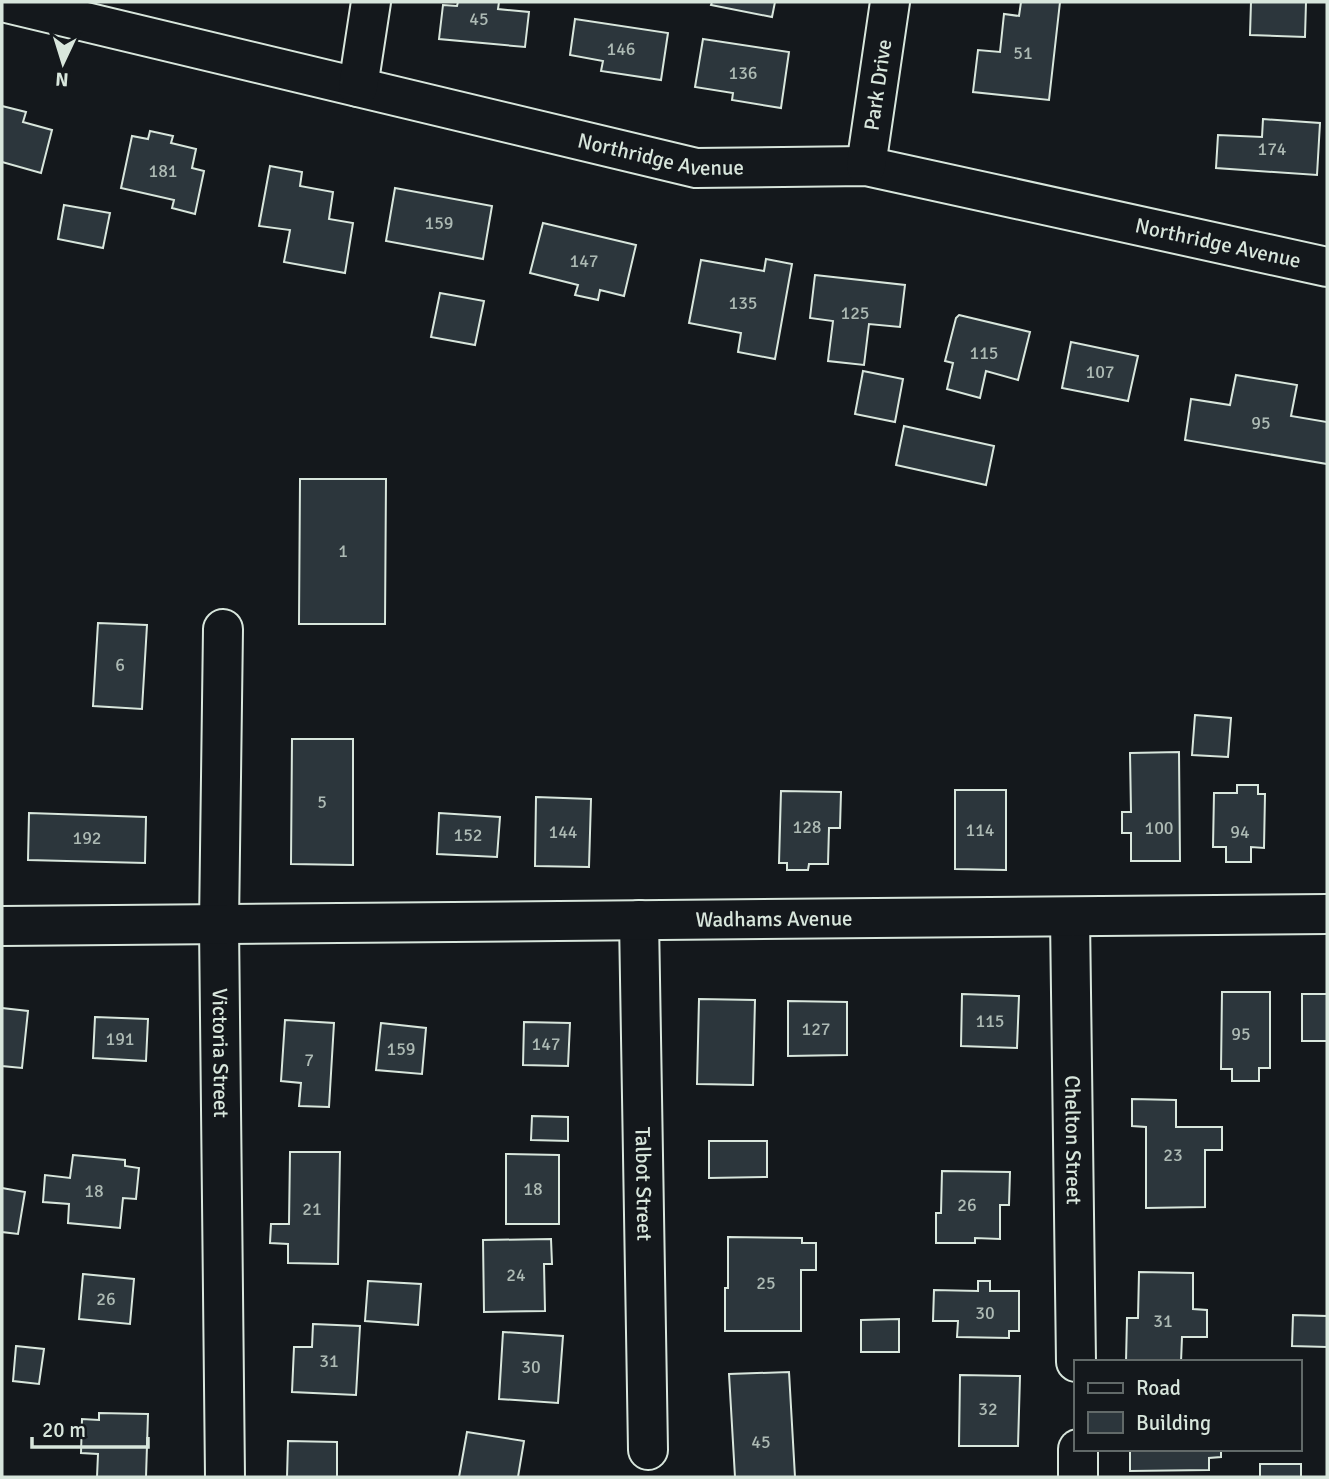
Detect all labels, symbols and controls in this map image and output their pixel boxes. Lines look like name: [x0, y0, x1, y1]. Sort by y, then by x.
house number: 45: [469, 8, 489, 30]
north arrow: [28, 28, 98, 98]
street label: Park Drive: [858, 37, 897, 132]
house number: 146: [606, 38, 636, 60]
house number: 51: [1013, 42, 1033, 64]
house number: 136: [728, 62, 758, 84]
text: N: [54, 67, 69, 91]
street label: Northridge Avenue: [575, 127, 744, 182]
house number: 174: [1257, 138, 1287, 160]
house number: 181: [148, 160, 178, 182]
house number: 159: [424, 212, 454, 234]
street label: Northridge Avenue: [1133, 212, 1303, 274]
house number: 147: [569, 250, 599, 272]
house number: 135: [728, 292, 758, 314]
house number: 125: [840, 302, 870, 324]
house number: 115: [969, 342, 999, 364]
house number: 107: [1085, 361, 1115, 383]
house number: 95: [1251, 412, 1271, 434]
house number: 1: [338, 540, 348, 562]
house number: 6: [115, 654, 125, 676]
house number: 5: [317, 791, 327, 813]
house number: 128: [792, 816, 822, 838]
house number: 100: [1144, 817, 1174, 839]
house number: 114: [965, 819, 995, 841]
house number: 144: [548, 821, 578, 843]
house number: 94: [1230, 821, 1250, 843]
house number: 152: [453, 824, 483, 846]
house number: 192: [72, 827, 102, 849]
street label: Wadhams Avenue: [695, 905, 853, 933]
street label: Victoria Street: [207, 988, 234, 1118]
house number: 115: [975, 1010, 1005, 1032]
house number: 127: [801, 1018, 831, 1040]
house number: 95: [1231, 1023, 1251, 1045]
house number: 191: [105, 1028, 135, 1050]
house number: 147: [531, 1033, 561, 1055]
house number: 159: [386, 1038, 416, 1060]
house number: 7: [304, 1049, 314, 1071]
street label: Chelton Street: [1059, 1075, 1087, 1205]
street label: Talbot Street: [630, 1127, 657, 1241]
house number: 23: [1163, 1144, 1183, 1166]
house number: 18: [523, 1178, 543, 1200]
house number: 18: [84, 1180, 104, 1202]
house number: 26: [957, 1194, 977, 1216]
house number: 21: [302, 1198, 322, 1220]
house number: 24: [506, 1264, 526, 1286]
house number: 25: [756, 1272, 776, 1294]
house number: 26: [96, 1288, 116, 1310]
house number: 30: [975, 1302, 995, 1324]
house number: 31: [1153, 1310, 1173, 1332]
house number: 31: [319, 1350, 339, 1372]
house number: 30: [521, 1356, 541, 1378]
legend: [1074, 1360, 1301, 1451]
text: Road: [1136, 1375, 1181, 1401]
house number: 32: [978, 1398, 998, 1420]
scale bar: [32, 1406, 147, 1450]
text: Building: [1136, 1410, 1211, 1436]
text: 20 m: [42, 1417, 86, 1443]
house number: 45: [751, 1431, 771, 1453]

